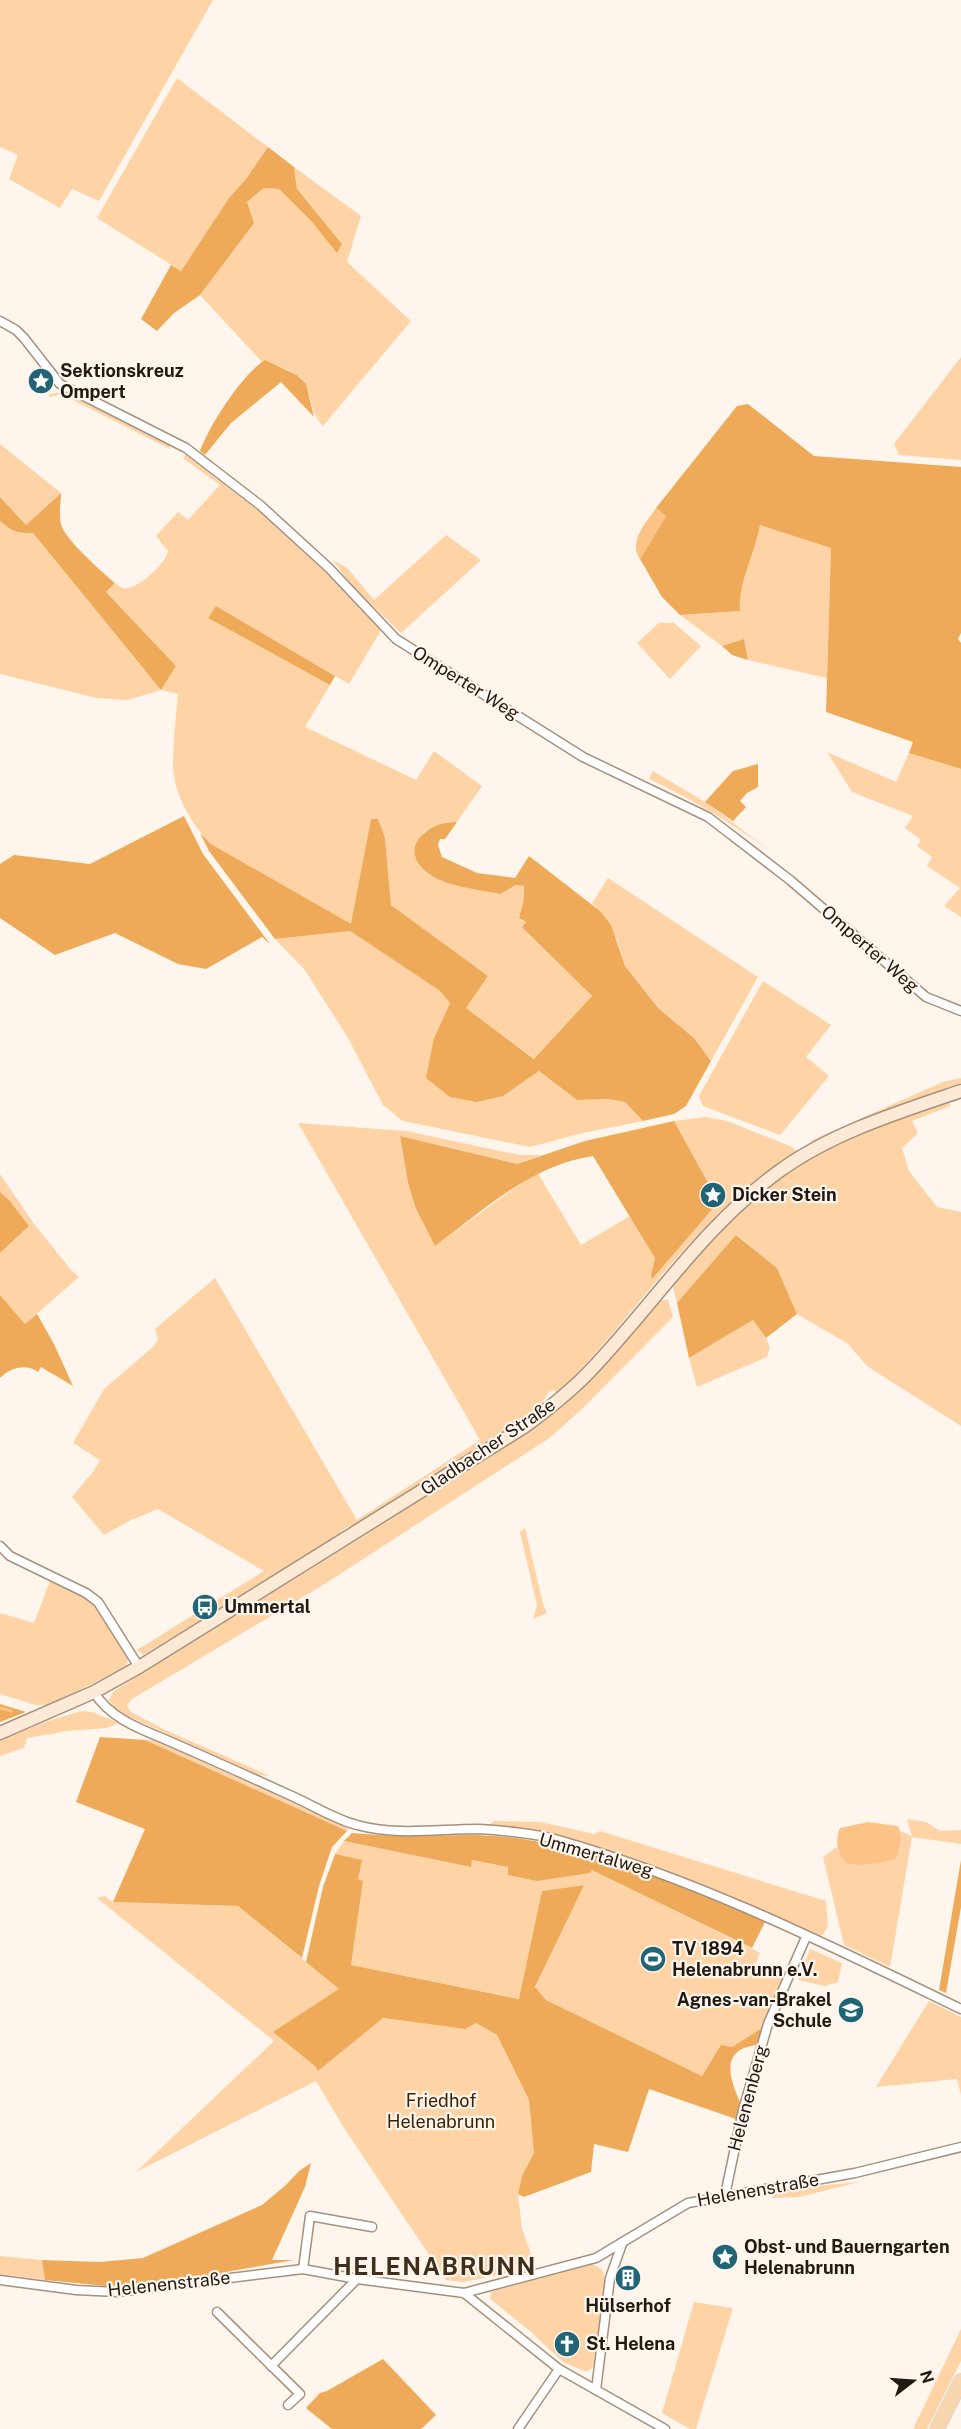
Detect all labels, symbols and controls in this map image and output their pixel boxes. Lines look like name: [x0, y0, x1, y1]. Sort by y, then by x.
place label: Sektionskreuz Ompert: [60, 360, 184, 402]
place icon: Sektionskreuz Ompert: [26, 366, 56, 396]
street label: Omperter Weg: [409, 641, 524, 724]
street label: Omperter Weg: [817, 901, 923, 997]
place icon: Dicker Stein: [698, 1180, 728, 1210]
place label: Dicker Stein: [732, 1184, 837, 1205]
street label: Gladbacher Straße: [416, 1394, 559, 1499]
bus stop icon: Ummertal: [190, 1592, 220, 1622]
place label: Ummertal: [224, 1596, 311, 1617]
street label: Ummertalweg: [537, 1828, 656, 1881]
place label: TV 1894 Helenabrunn e.V.: [672, 1938, 818, 1980]
sports icon: TV 1894 Helenabrunn e.V.: [638, 1944, 668, 1974]
place label: Agnes-van-Brakel Schule: [677, 1989, 832, 2031]
school or university icon: Agnes-van-Brakel Schule: [836, 1995, 866, 2025]
street label: Helenenberg: [723, 2043, 772, 2153]
park label: Friedhof Helenabrunn: [387, 2090, 495, 2132]
street label: Helenenstraße: [695, 2168, 820, 2211]
place label: Obst- und Bauerngarten Helenabrunn: [744, 2236, 950, 2278]
place icon: Obst- und Bauerngarten Helenabrunn: [710, 2242, 740, 2272]
district label: HELENABRUNN: [333, 2252, 537, 2280]
building icon: Hülserhof: [613, 2263, 643, 2293]
street label: Helenenstraße: [107, 2267, 231, 2300]
place label: Hülserhof: [585, 2295, 671, 2316]
church icon: St. Helena: [552, 2329, 582, 2359]
place label: St. Helena: [586, 2333, 675, 2354]
north arrow: [883, 2351, 943, 2411]
text: N: [916, 2368, 938, 2386]

